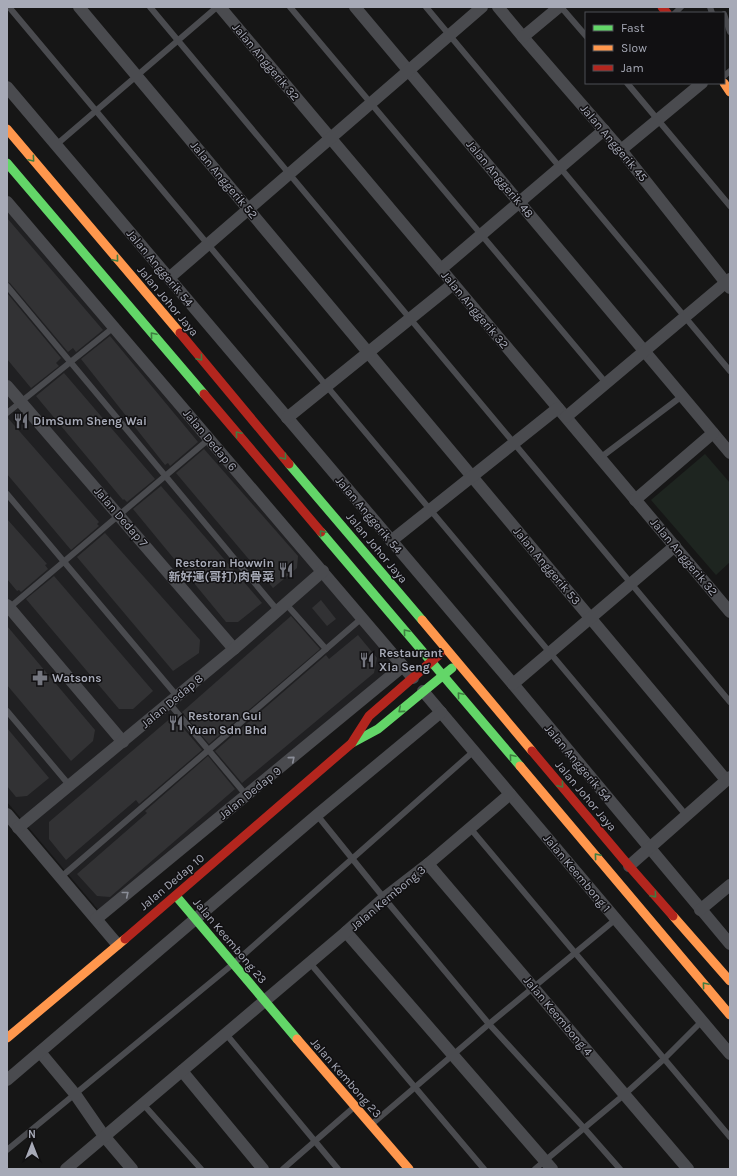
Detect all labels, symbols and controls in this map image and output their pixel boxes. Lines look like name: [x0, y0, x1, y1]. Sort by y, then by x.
legend: [585, 12, 725, 84]
street label: Jalan Anggerik 32: [229, 20, 303, 104]
text: Fast: [621, 21, 645, 35]
text: Slow: [621, 41, 647, 55]
text: Jam: [621, 61, 644, 75]
street label: Jalan Anggerik 45: [578, 102, 650, 185]
street label: Jalan Anggerik 48: [463, 137, 537, 221]
street label: Jalan Anggerik 52: [188, 138, 260, 222]
one-way arrow: [28, 155, 35, 162]
street label: Jalan Anggerik 54: [124, 227, 197, 310]
one-way arrow: [112, 254, 119, 261]
street label: Jalan Johor Jaya: [135, 263, 201, 339]
street label: Jalan Anggerik 32: [438, 268, 512, 352]
one-way arrow: [151, 333, 158, 340]
one-way arrow: [195, 353, 202, 361]
street label: Jalan Dedap 6: [180, 406, 240, 474]
restaurant icon: DimSum Sheng Wai: [12, 412, 30, 430]
place label: DimSum Sheng Wai: [33, 414, 147, 428]
one-way arrow: [235, 432, 242, 439]
one-way arrow: [279, 453, 286, 460]
street label: Jalan Anggerik 54: [333, 474, 406, 557]
street label: Jalan Dedap 7: [91, 484, 151, 550]
street label: Jalan Johor Jaya: [344, 510, 410, 586]
street label: Jalan Anggerik 32: [647, 515, 721, 599]
street label: Jalan Anggerik 53: [511, 524, 583, 608]
one-way arrow: [319, 531, 326, 538]
place label: Restoran Howwin 新好運(哥打)肉骨菜: [168, 556, 274, 584]
restaurant icon: Restoran Howwin 新好運(哥打)肉骨菜: [277, 561, 295, 579]
one-way arrow: [404, 630, 411, 637]
place label: Restaurant Xia Seng: [379, 646, 443, 674]
restaurant icon: Restaurant Xia Seng: [358, 651, 376, 669]
pharmacy icon: Watsons: [31, 669, 49, 687]
place label: Watsons: [52, 671, 102, 685]
street label: Jalan Dedap 8: [138, 671, 206, 731]
one-way arrow: [457, 693, 464, 700]
one-way arrow: [398, 706, 405, 713]
place label: Restoran Gui Yuan Sdn Bhd: [188, 709, 267, 737]
restaurant icon: Restoran Gui Yuan Sdn Bhd: [167, 714, 185, 732]
street label: Jalan Anggerik 54: [542, 722, 615, 805]
one-way arrow: [510, 754, 517, 762]
one-way arrow: [287, 756, 295, 763]
street label: Jalan Johor Jaya: [553, 758, 619, 834]
street label: Jalan Dedap 9: [216, 764, 284, 822]
one-way arrow: [556, 781, 563, 788]
street label: Jalan Keembong 1: [541, 831, 613, 915]
street label: Jalan Dedap 10: [137, 851, 207, 913]
one-way arrow: [594, 853, 601, 861]
street label: Jalan Kembong 3: [348, 862, 428, 934]
one-way arrow: [650, 890, 657, 898]
one-way arrow: [122, 892, 129, 899]
street label: Jalan Keembong 23: [190, 896, 270, 986]
street label: Jalan Keembong 4: [521, 973, 596, 1059]
one-way arrow: [702, 982, 709, 990]
street label: Jalan Kembong 23: [308, 1035, 384, 1121]
north arrow: [12, 1124, 52, 1164]
text: N: [28, 1128, 36, 1141]

